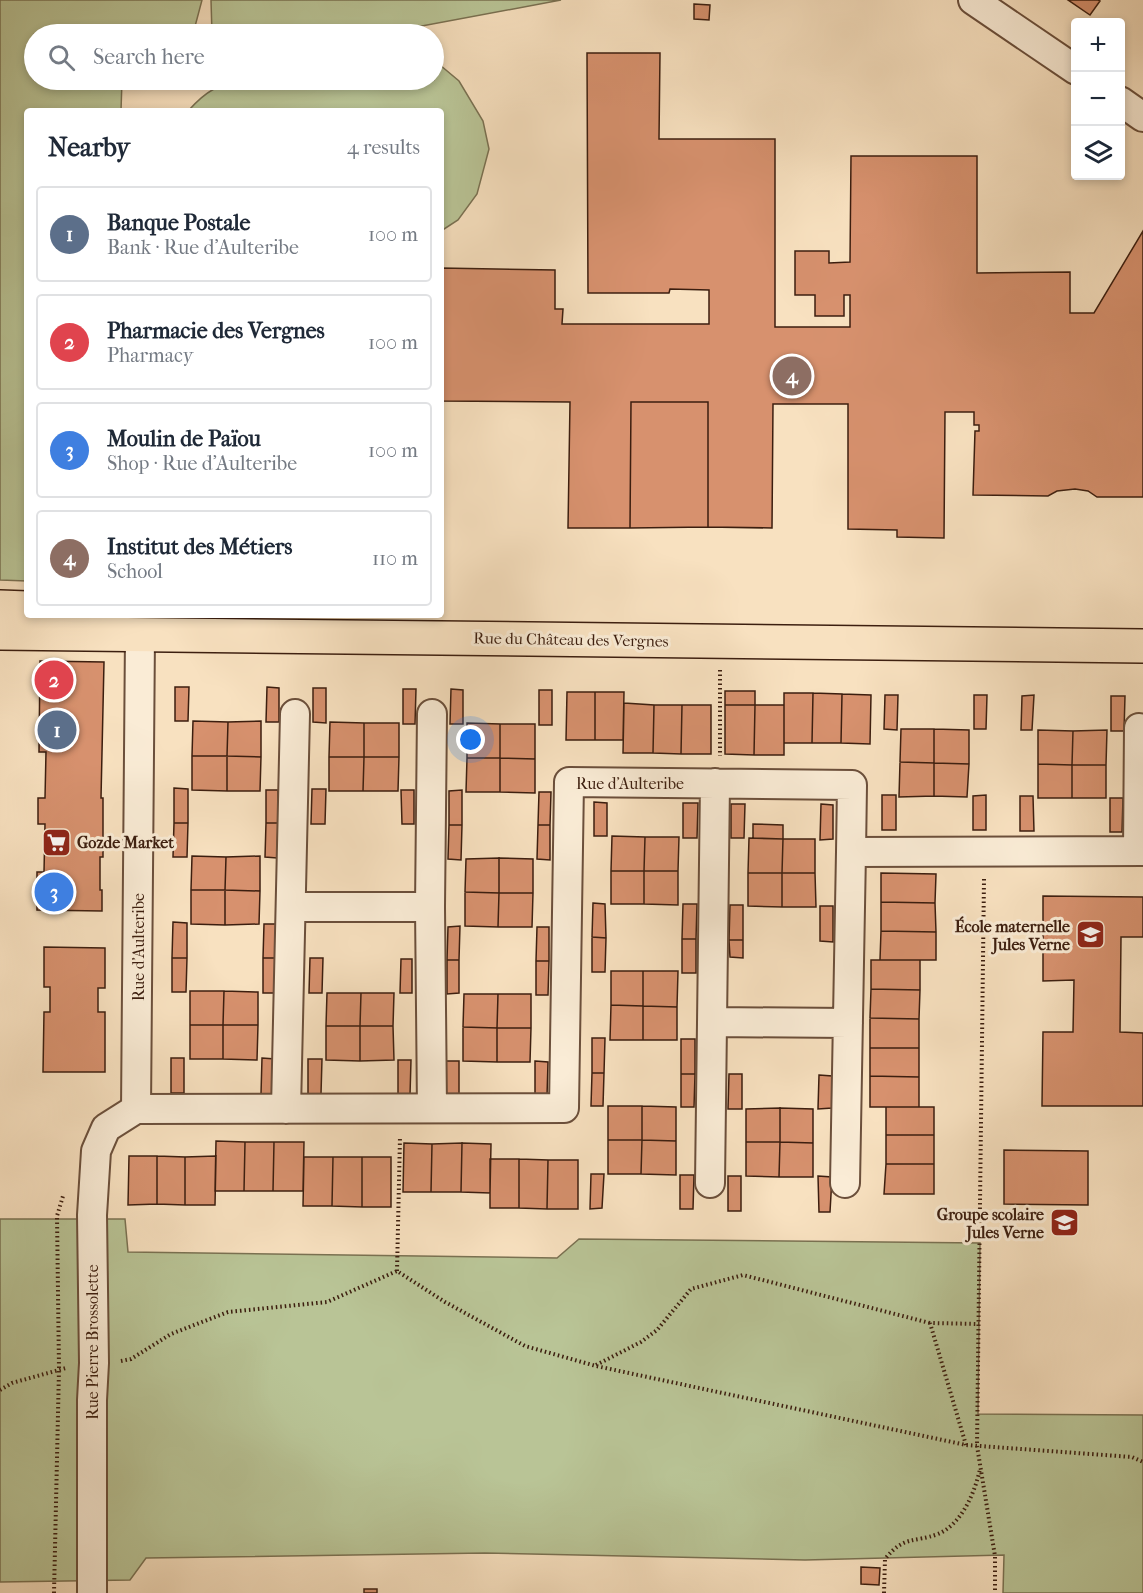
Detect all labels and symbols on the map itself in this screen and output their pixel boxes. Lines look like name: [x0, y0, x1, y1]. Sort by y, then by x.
pin: 4: [772, 354, 812, 398]
street label: Rue du Château des Vergnes: [473, 628, 669, 651]
pin: 2: [34, 658, 74, 702]
pin: 1: [38, 708, 76, 752]
your location: [456, 725, 485, 754]
street label: Rue d'Aulteribe: [576, 774, 684, 793]
supermarket icon: Gozde Market: [40, 826, 72, 858]
place label: Gozde Market: [77, 833, 174, 852]
pin: 3: [34, 870, 74, 914]
street label: Rue d'Aulteribe: [129, 893, 148, 1001]
place label: École maternelle Jules Verne: [955, 916, 1070, 955]
school or university icon: École maternelle Jules Verne: [1075, 919, 1107, 951]
place label: Groupe scolaire Jules Verne: [937, 1205, 1044, 1243]
school or university icon: Groupe scolaire Jules Verne: [1049, 1207, 1081, 1239]
street label: Rue Pierre Brossolette: [83, 1264, 102, 1420]

